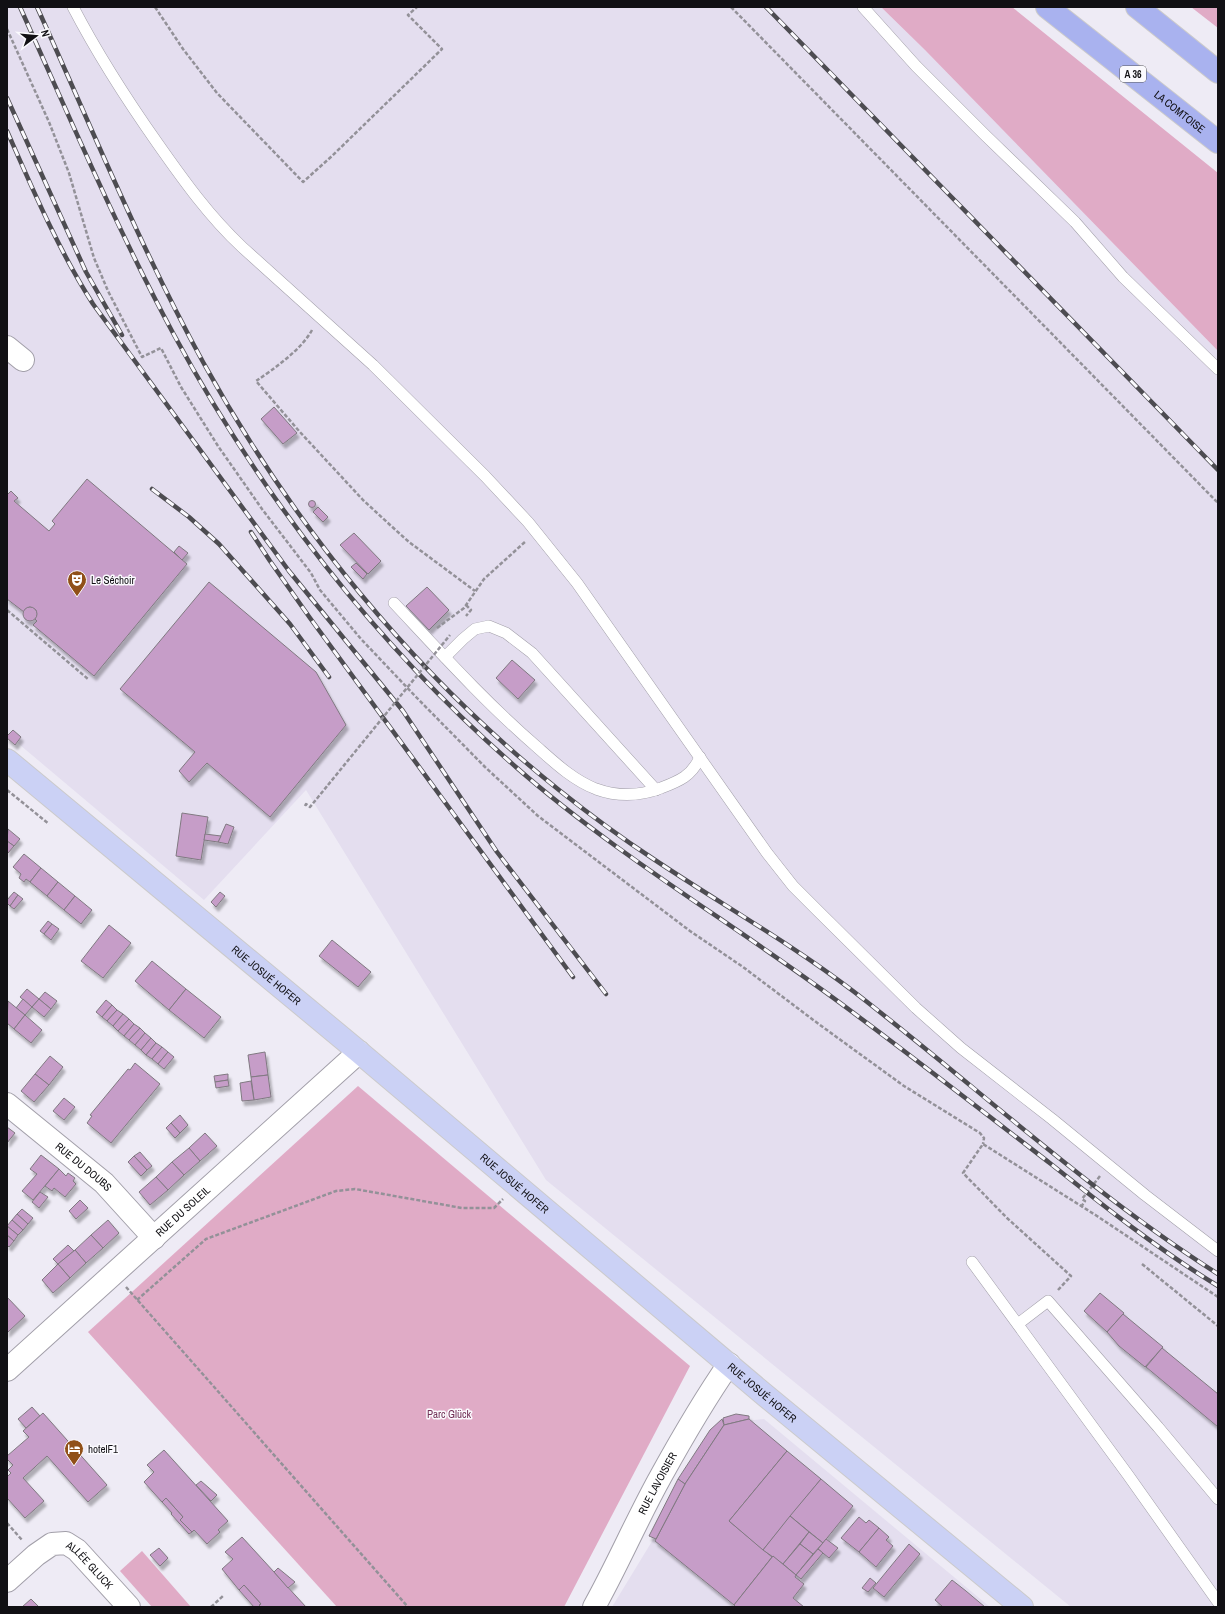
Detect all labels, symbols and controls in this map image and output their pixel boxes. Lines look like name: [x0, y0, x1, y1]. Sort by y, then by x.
north arrow: [16, 16, 56, 56]
text: N: [38, 28, 53, 38]
road number: A 36: [1120, 66, 1146, 82]
street label: LA COMTOISE: [1151, 87, 1208, 136]
theatre icon: Le Séchoir: [66, 569, 88, 597]
place label: Le Séchoir: [91, 573, 135, 587]
street label: RUE JOSUÉ HOFER: [229, 942, 304, 1008]
street label: RUE DU DOUBS: [52, 1139, 115, 1194]
street label: RUE JOSUÉ HOFER: [477, 1150, 552, 1217]
street label: RUE DU SOLEIL: [153, 1183, 213, 1239]
street label: RUE JOSUÉ HOFER: [725, 1360, 800, 1426]
park label: Parc Glück: [427, 1407, 472, 1421]
hotel icon: hotelF1: [63, 1438, 85, 1466]
place label: hotelF1: [88, 1442, 118, 1456]
street label: RUE LAVOISIER: [635, 1449, 680, 1517]
street label: ALLÉE GLUCK: [63, 1537, 116, 1592]

